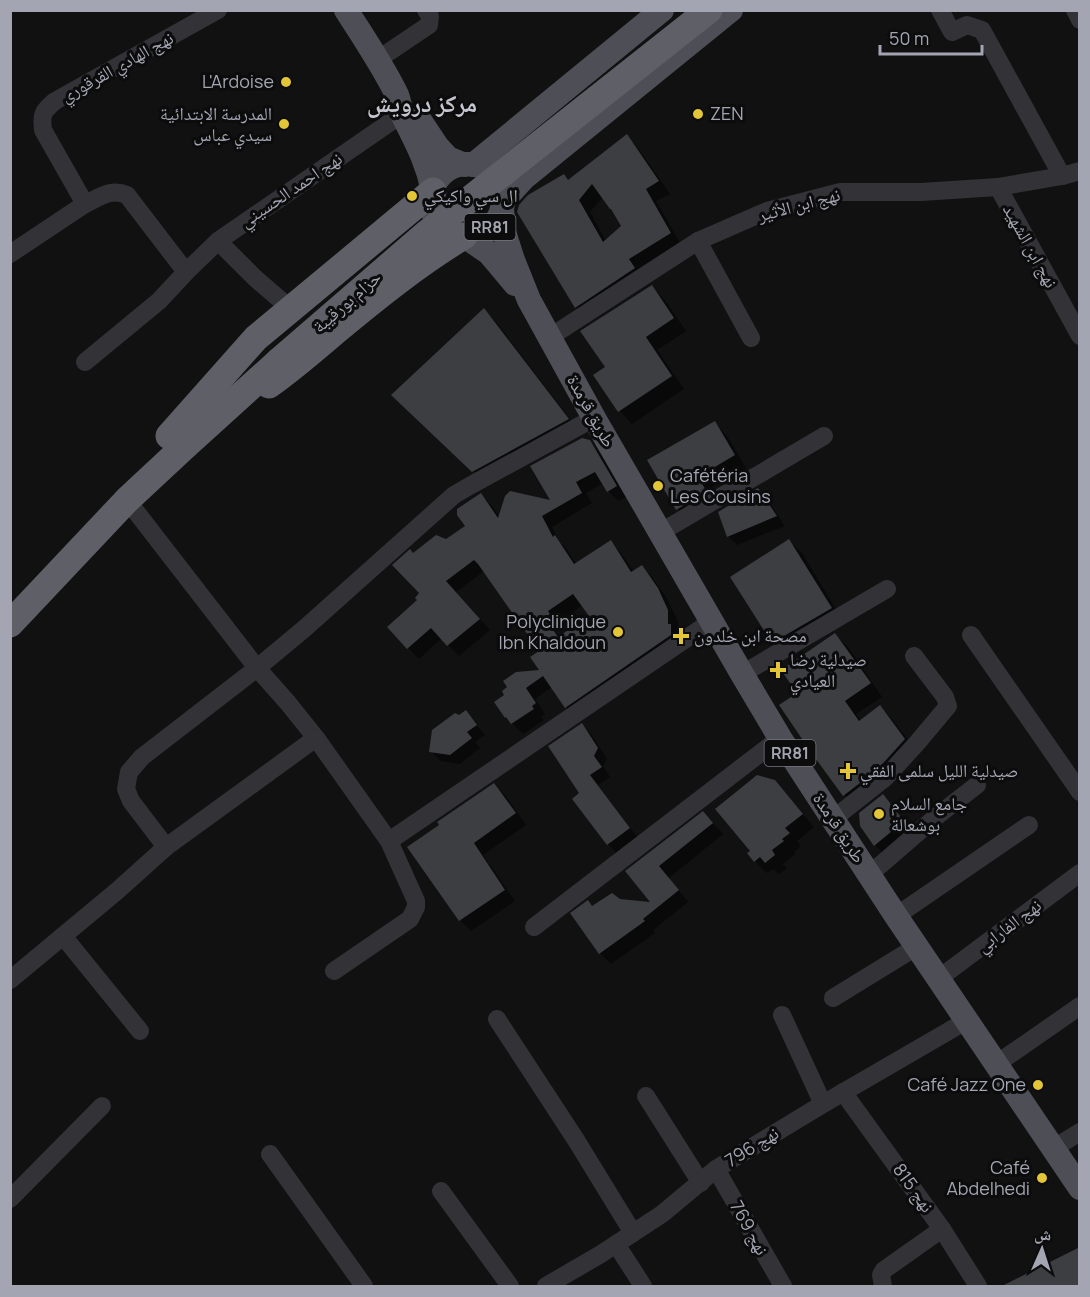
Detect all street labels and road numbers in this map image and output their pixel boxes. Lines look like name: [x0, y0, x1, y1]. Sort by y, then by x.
street label: نهج الهادي القرقوري: [56, 25, 179, 110]
street label: نهج احمد الحسيني: [234, 146, 348, 235]
street label: نهج ابن الأثير: [754, 182, 843, 228]
street label: نهج ابن الشهيد: [997, 199, 1064, 292]
road number: RR81: [464, 214, 516, 240]
street label: حزام بورقيبة: [307, 265, 386, 338]
street label: طريق قرمدة: [562, 370, 622, 451]
road number: RR81: [764, 740, 816, 766]
street label: طريق قرمدة: [808, 788, 872, 867]
street label: نهج الفارابي: [971, 893, 1048, 960]
street label: نهج 796: [720, 1120, 783, 1173]
street label: نهج 815: [887, 1158, 940, 1217]
street label: نهج 769: [724, 1196, 775, 1259]

